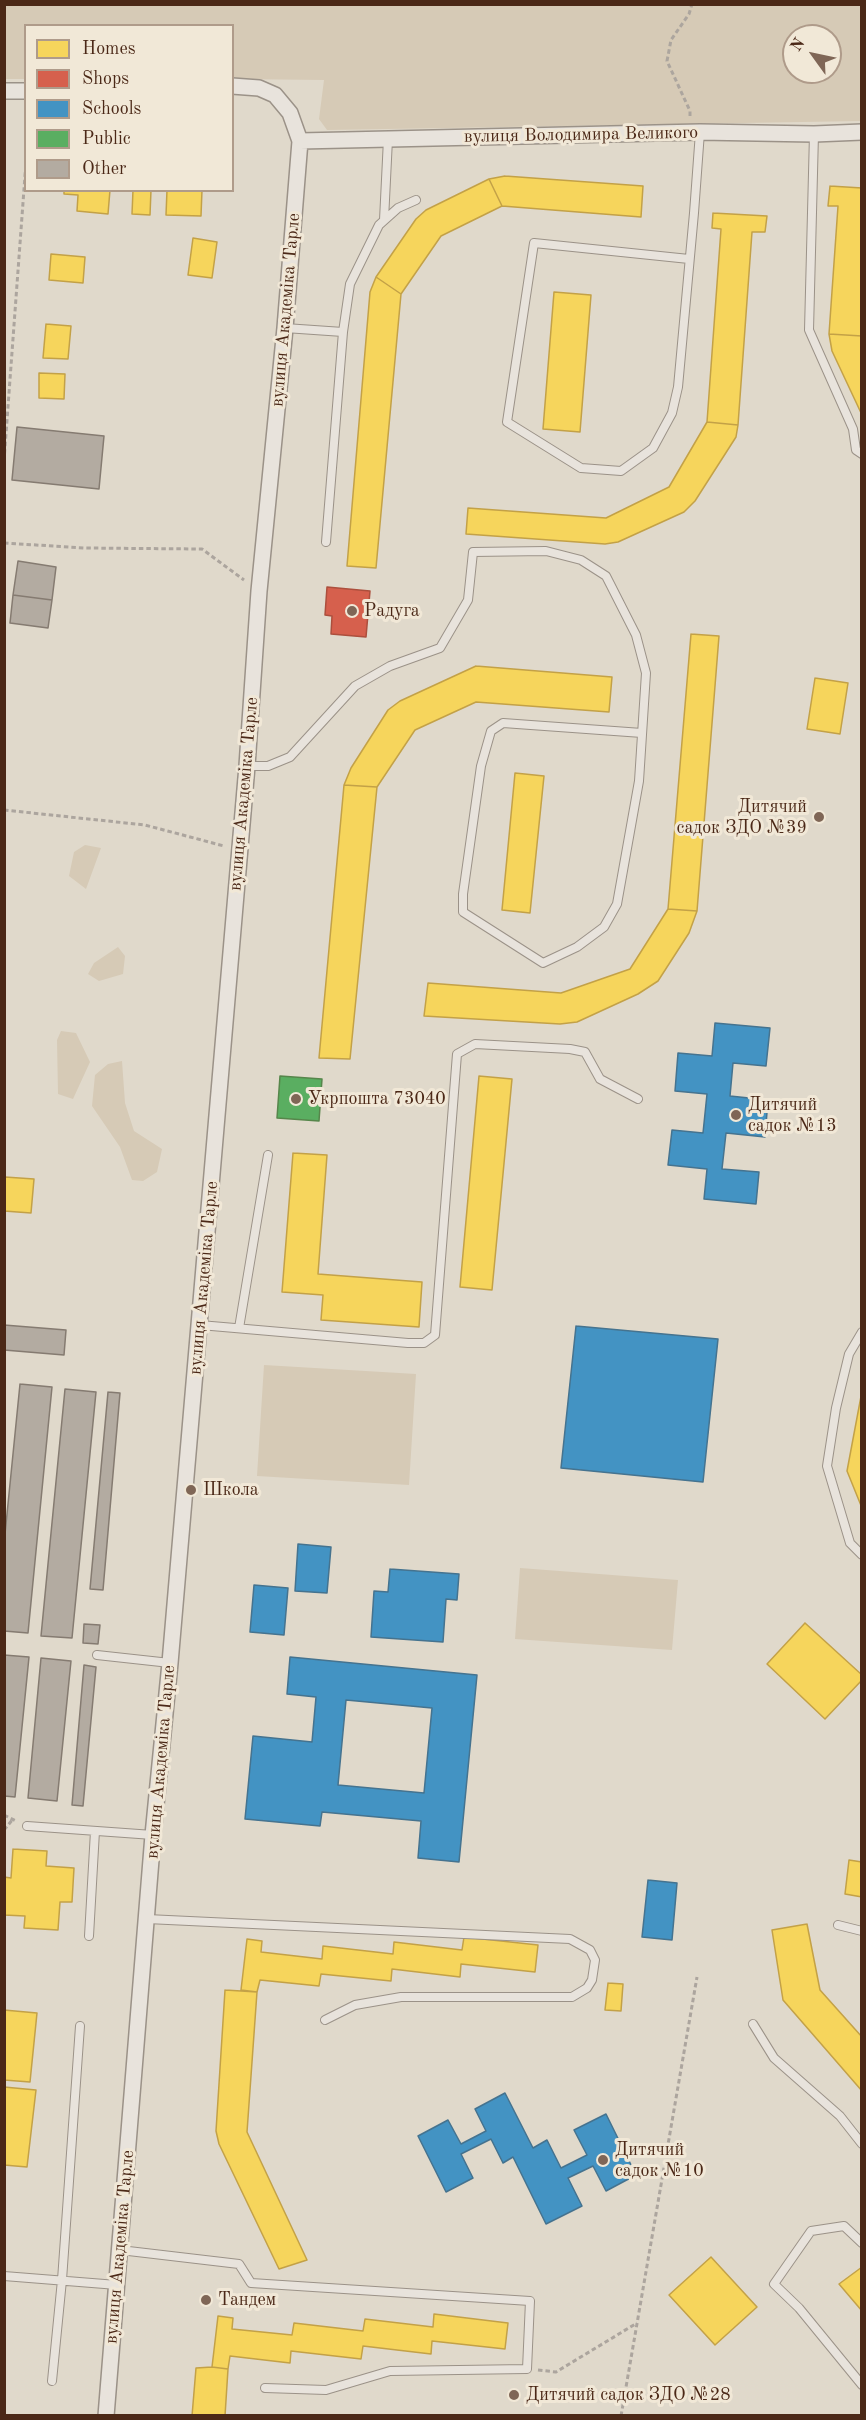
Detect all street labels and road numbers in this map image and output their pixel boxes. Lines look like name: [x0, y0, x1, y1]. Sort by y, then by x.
street label: вулиця Володимира Великого: [464, 122, 698, 148]
street label: вулиця Академіка Тарле: [267, 212, 305, 408]
street label: вулиця Академіка Тарле: [225, 696, 263, 892]
street label: вулиця Академіка Тарле: [185, 1180, 223, 1376]
street label: вулиця Академіка Тарле: [142, 1664, 180, 1860]
street label: вулиця Академіка Тарле: [101, 2149, 139, 2345]

